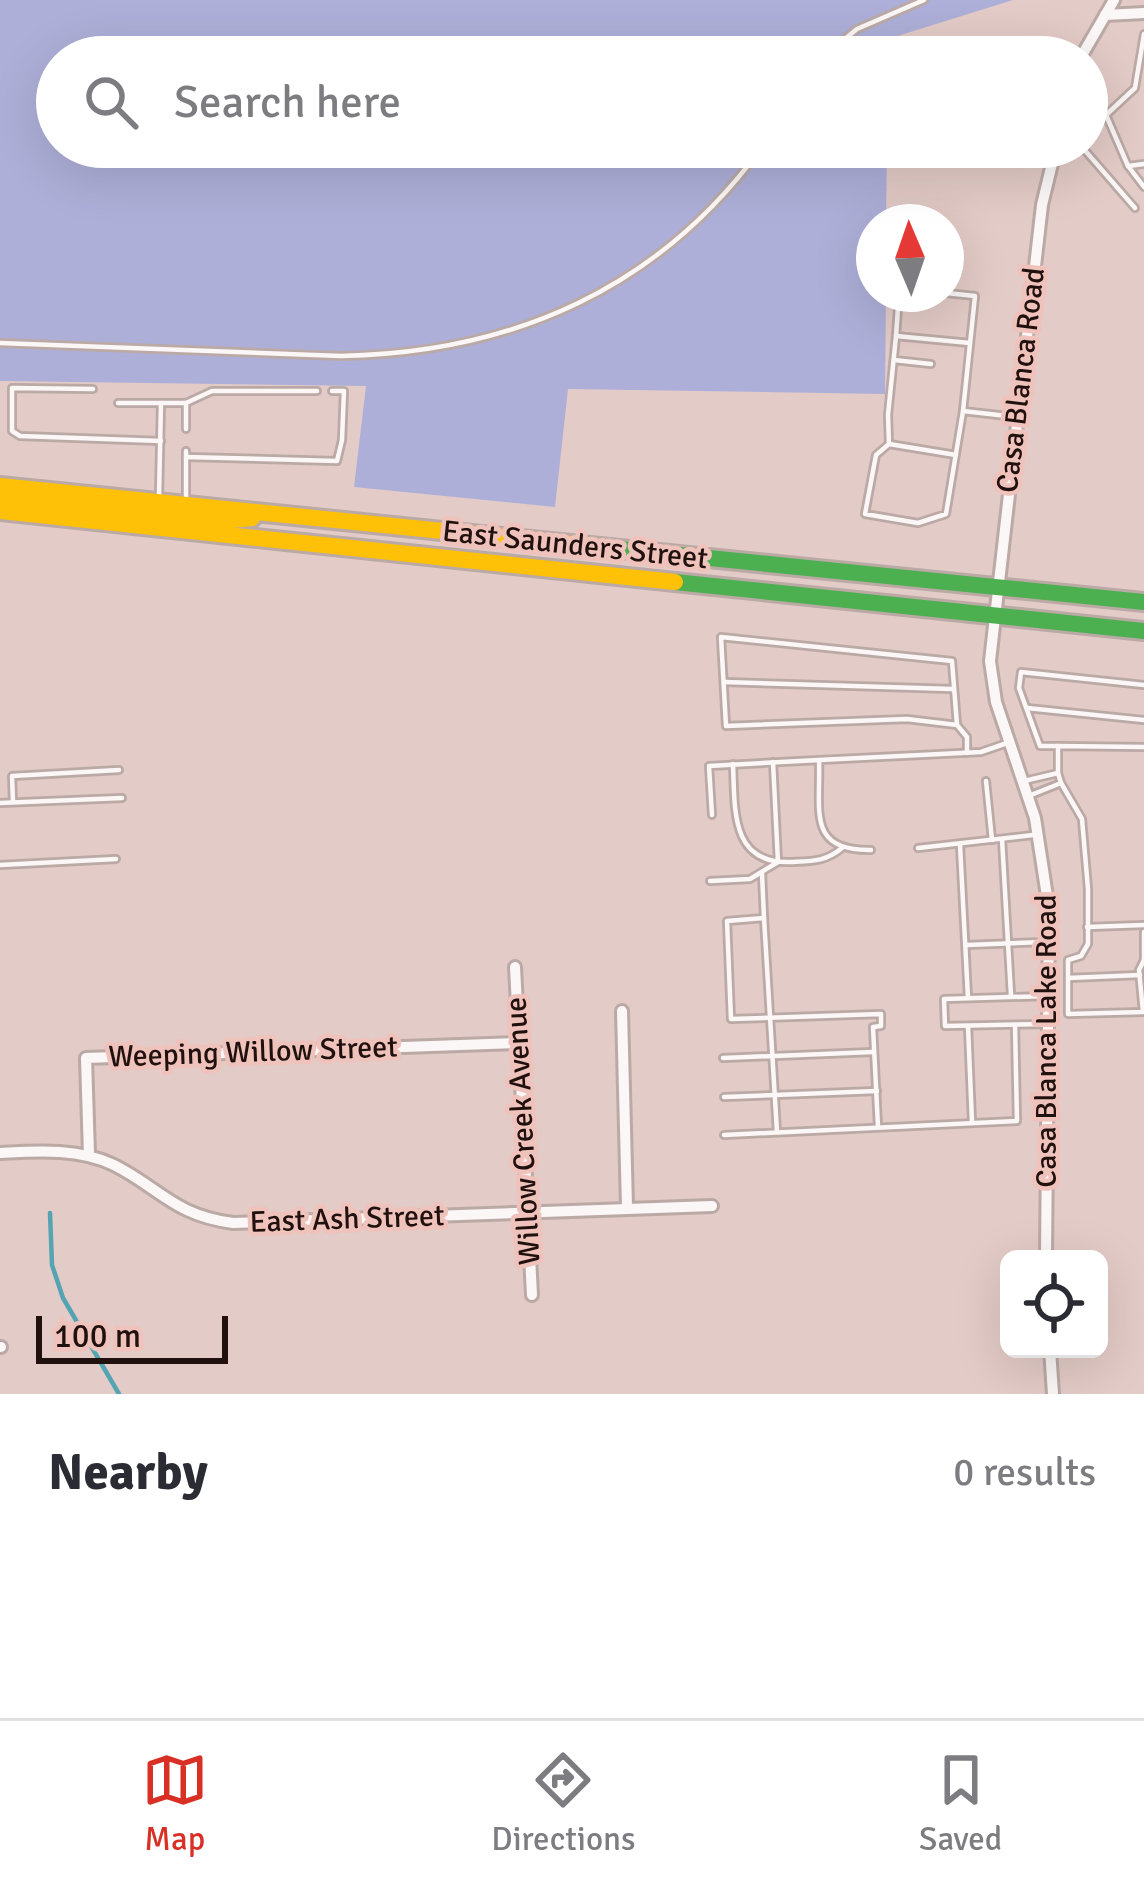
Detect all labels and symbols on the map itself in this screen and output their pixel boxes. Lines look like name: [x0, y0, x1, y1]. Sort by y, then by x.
north arrow: [856, 204, 964, 312]
street label: Casa Blanca Road: [989, 265, 1053, 495]
street label: East Saunders Street: [440, 513, 710, 577]
street label: Casa Blanca Lake Road: [1028, 894, 1065, 1188]
street label: Willow Creek Avenue: [498, 996, 548, 1266]
street label: Weeping Willow Street: [108, 1028, 398, 1076]
street label: East Ash Street: [249, 1197, 445, 1241]
scale bar: [36, 1310, 228, 1363]

